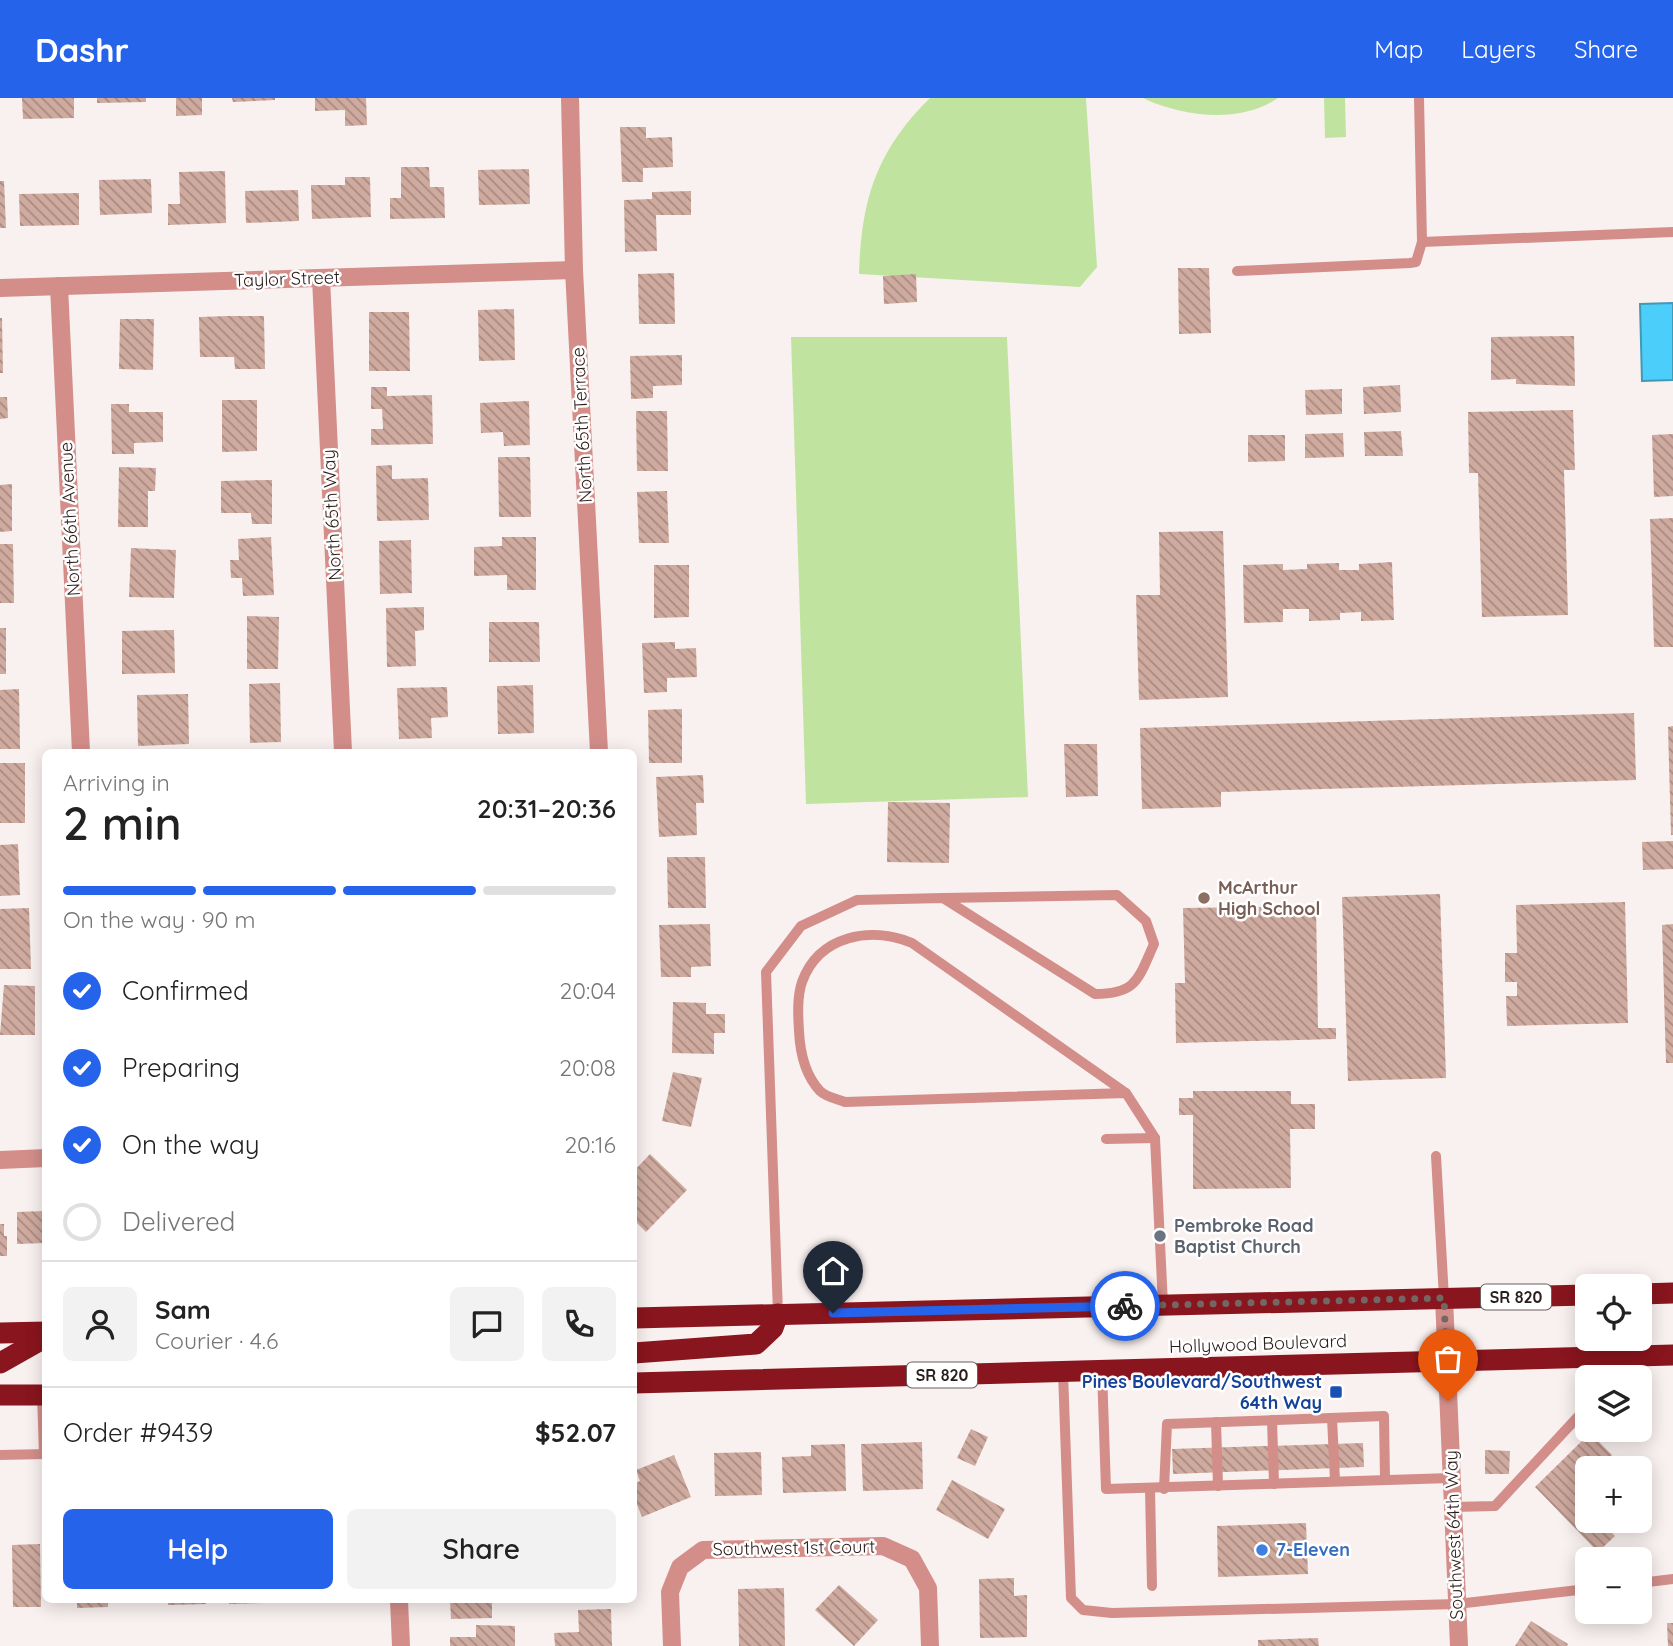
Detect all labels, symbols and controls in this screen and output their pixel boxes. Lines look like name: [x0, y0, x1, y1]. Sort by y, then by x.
text: Dashr: [35, 29, 129, 70]
text: Map: [1374, 34, 1423, 64]
text: Layers: [1461, 34, 1536, 64]
text: Share: [1574, 34, 1638, 64]
street label: Taylor Street: [234, 265, 340, 292]
street label: North 65th Terrace: [566, 347, 597, 503]
street label: North 66th Avenue: [54, 441, 85, 597]
street label: North 65th Way: [317, 449, 346, 581]
text: Arriving in: [63, 768, 170, 797]
text: 20:31–20:36: [477, 792, 616, 825]
text: 2 min: [63, 794, 182, 852]
place label: McArthur High School: [1218, 876, 1320, 920]
marker: McArthur High School: [1196, 890, 1212, 906]
text: On the way · 90 m: [63, 905, 256, 934]
icon: check: [63, 972, 101, 1010]
text: Confirmed: [122, 974, 249, 1007]
text: 20:04: [559, 976, 616, 1005]
icon: check: [63, 1049, 101, 1087]
text: Preparing: [122, 1051, 240, 1084]
text: 20:08: [559, 1053, 616, 1082]
icon: check: [63, 1126, 101, 1164]
text: On the way: [122, 1128, 260, 1161]
text: 20:16: [564, 1130, 616, 1159]
text: Delivered: [122, 1205, 235, 1238]
place label: Pembroke Road Baptist Church: [1174, 1214, 1313, 1258]
marker: Pembroke Road Baptist Church: [1152, 1228, 1168, 1244]
pin: [803, 1241, 863, 1313]
icon: home: [814, 1252, 852, 1290]
courier: [1090, 1271, 1160, 1341]
map controls: [1575, 1274, 1652, 1624]
button: locate: [1575, 1274, 1652, 1351]
road number: SR 820: [1481, 1284, 1551, 1310]
button: person: [63, 1287, 137, 1361]
button: chat: [450, 1287, 524, 1361]
button: phone: [542, 1287, 616, 1361]
icon: bike: [1106, 1287, 1144, 1325]
text: Sam: [155, 1293, 211, 1326]
text: Courier · 4.6: [155, 1326, 278, 1355]
street label: Hollywood Boulevard: [1169, 1329, 1347, 1358]
pin: [1418, 1329, 1478, 1401]
icon: bag: [1429, 1340, 1467, 1378]
road number: SR 820: [907, 1362, 977, 1387]
button: layers: [1575, 1365, 1652, 1442]
place label: Pines Boulevard/Southwest 64th Way: [1082, 1370, 1322, 1414]
marker: Pines Boulevard/Southwest 64th Way: [1328, 1384, 1344, 1400]
text: Order #9439: [63, 1416, 213, 1449]
text: $52.07: [535, 1416, 616, 1449]
street label: Southwest 64th Way: [1439, 1450, 1468, 1620]
button: +: [1575, 1456, 1652, 1533]
button: Help: [63, 1509, 333, 1589]
button: Share: [347, 1509, 616, 1589]
street label: Southwest 1st Court: [712, 1535, 876, 1560]
place label: 7-Eleven: [1276, 1538, 1350, 1561]
marker: 7-Eleven: [1254, 1542, 1270, 1558]
button: −: [1575, 1547, 1652, 1624]

